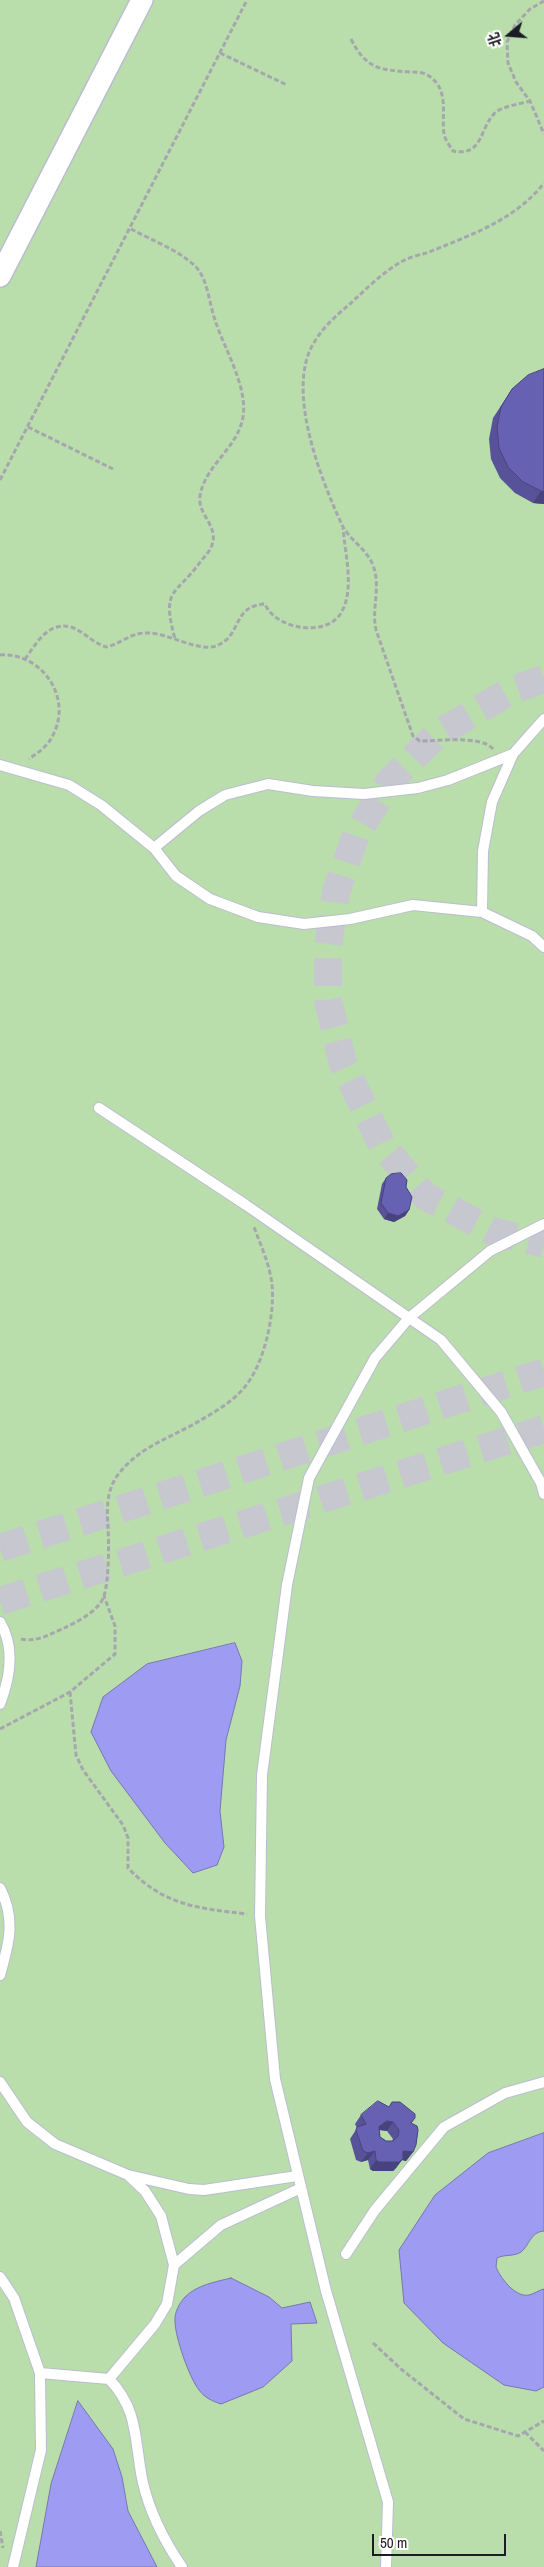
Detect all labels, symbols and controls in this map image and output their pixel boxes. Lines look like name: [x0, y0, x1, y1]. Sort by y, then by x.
north arrow: [484, 10, 534, 60]
text: 北: [484, 30, 505, 49]
scale bar: [374, 2524, 508, 2556]
text: 50 m: [380, 2532, 407, 2553]

